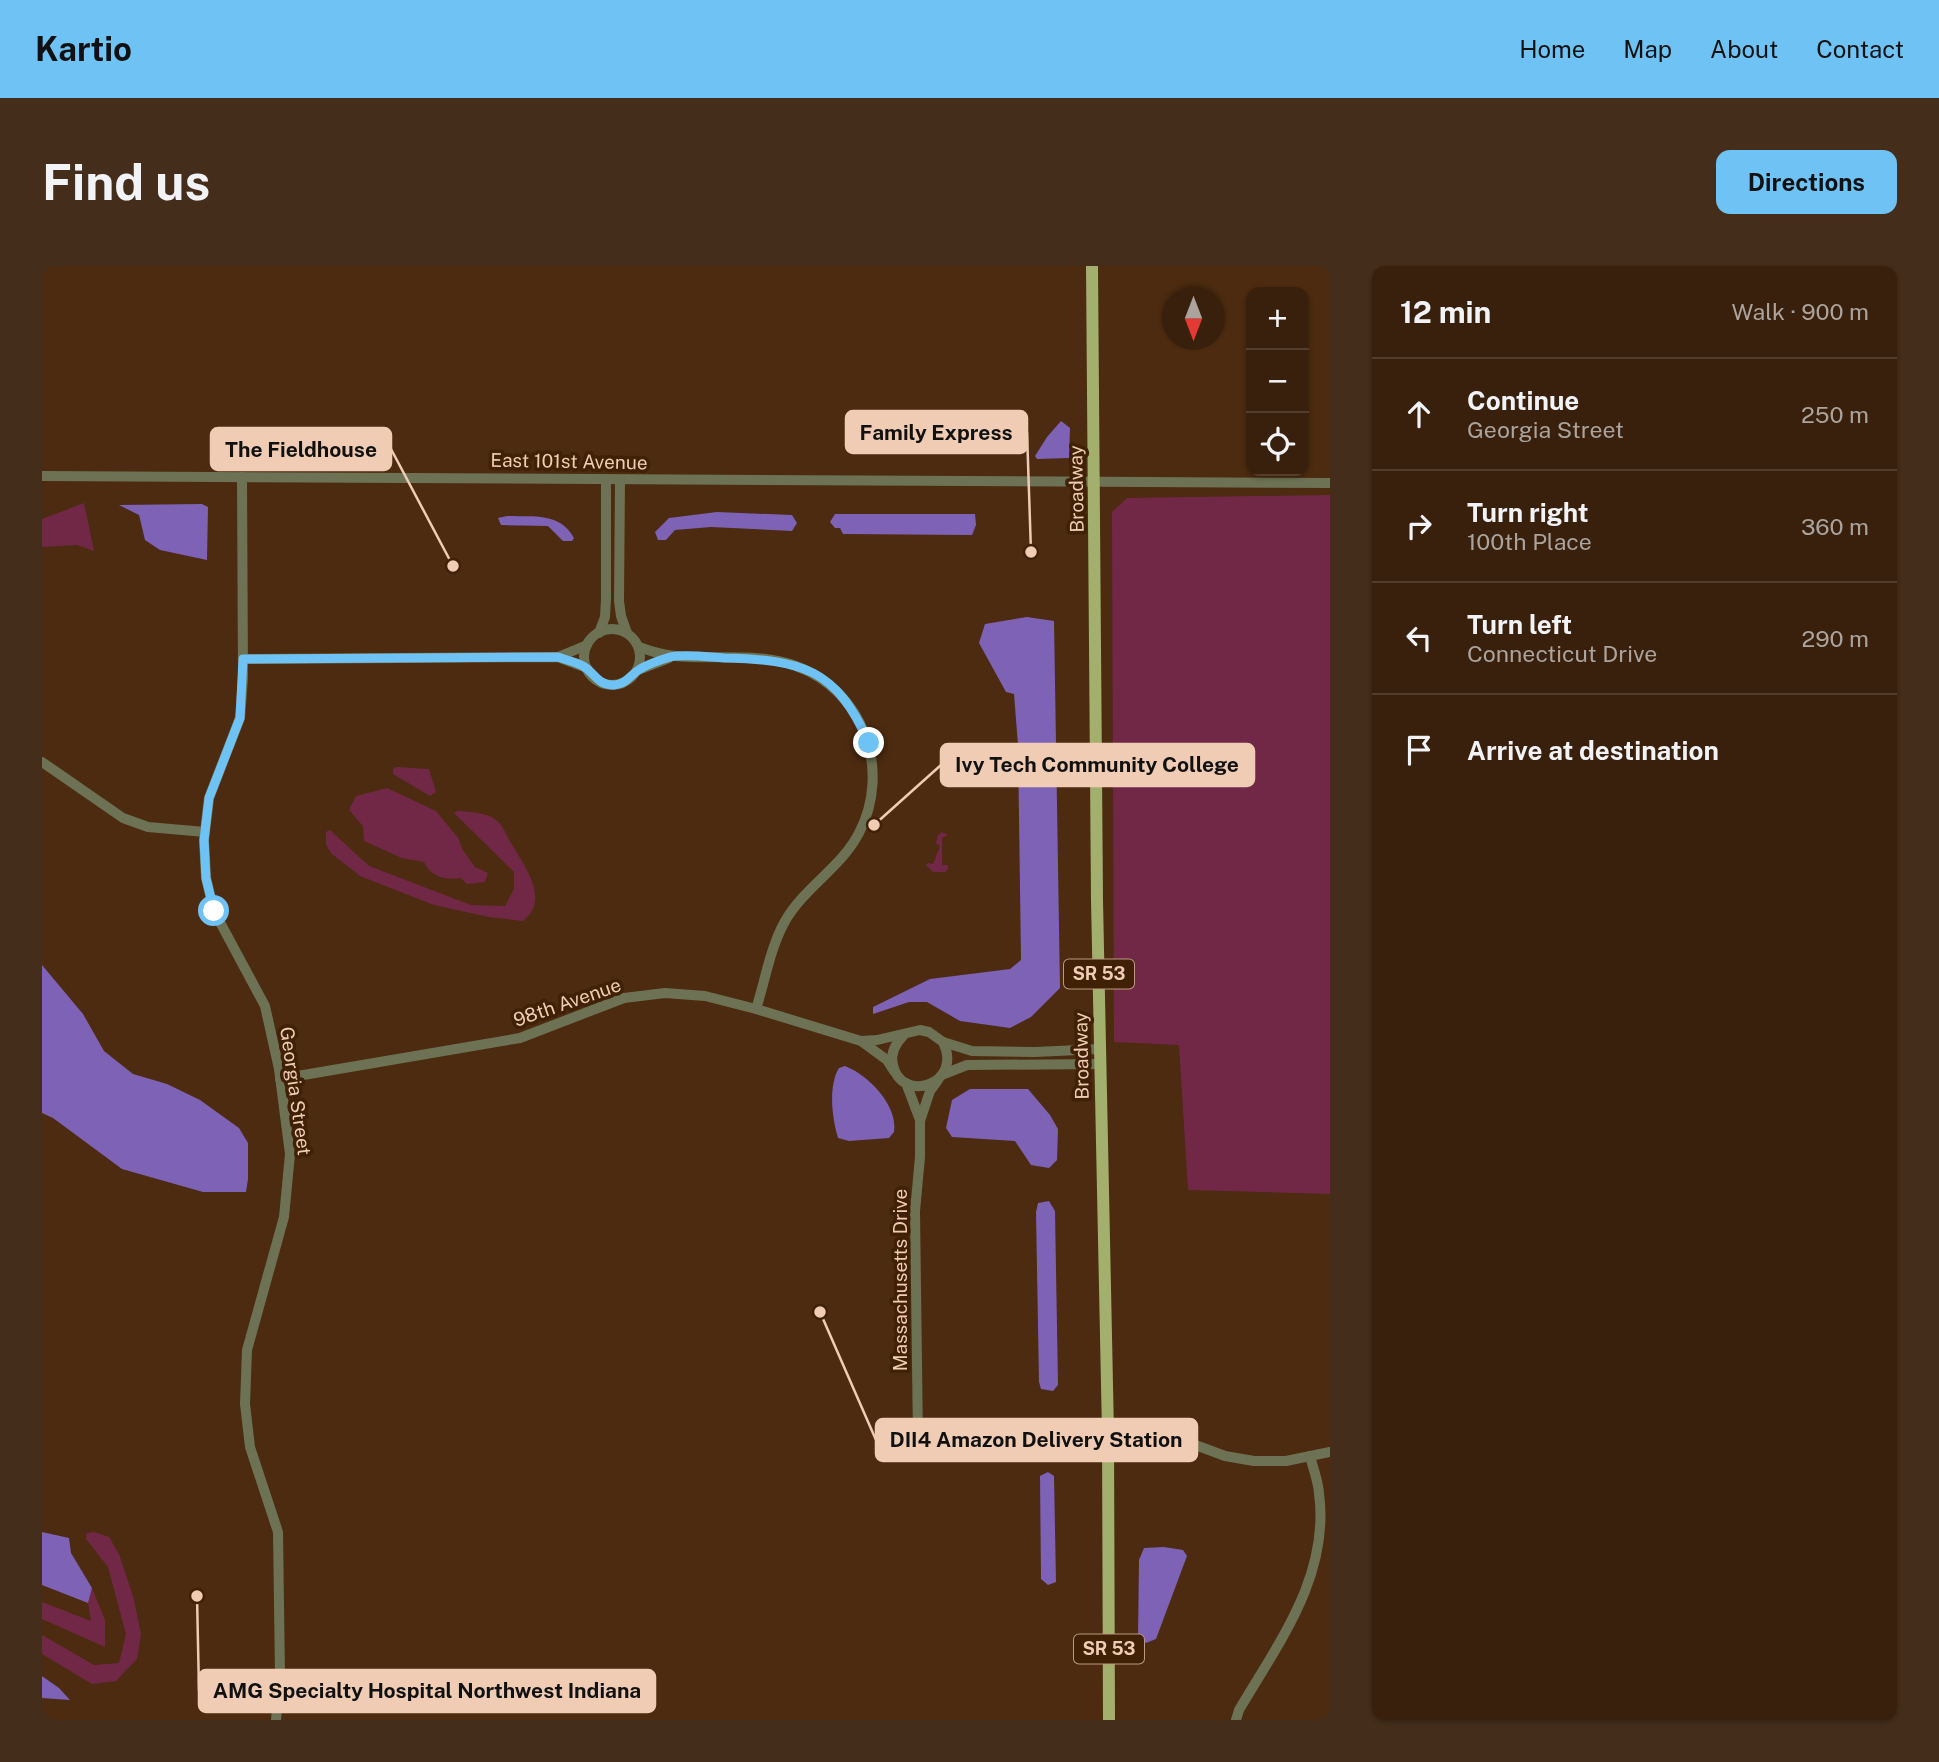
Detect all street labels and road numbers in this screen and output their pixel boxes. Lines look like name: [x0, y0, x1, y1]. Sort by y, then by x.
street label: Broadway: [1064, 445, 1088, 533]
street label: East 101st Avenue: [490, 449, 648, 473]
road number: SR 53: [1064, 960, 1134, 988]
street label: 98th Avenue: [510, 973, 624, 1031]
street label: Broadway: [1069, 1012, 1093, 1100]
street label: Georgia Street: [276, 1025, 316, 1157]
street label: Massachusetts Drive: [889, 1189, 911, 1371]
road number: SR 53: [1074, 1634, 1144, 1664]

